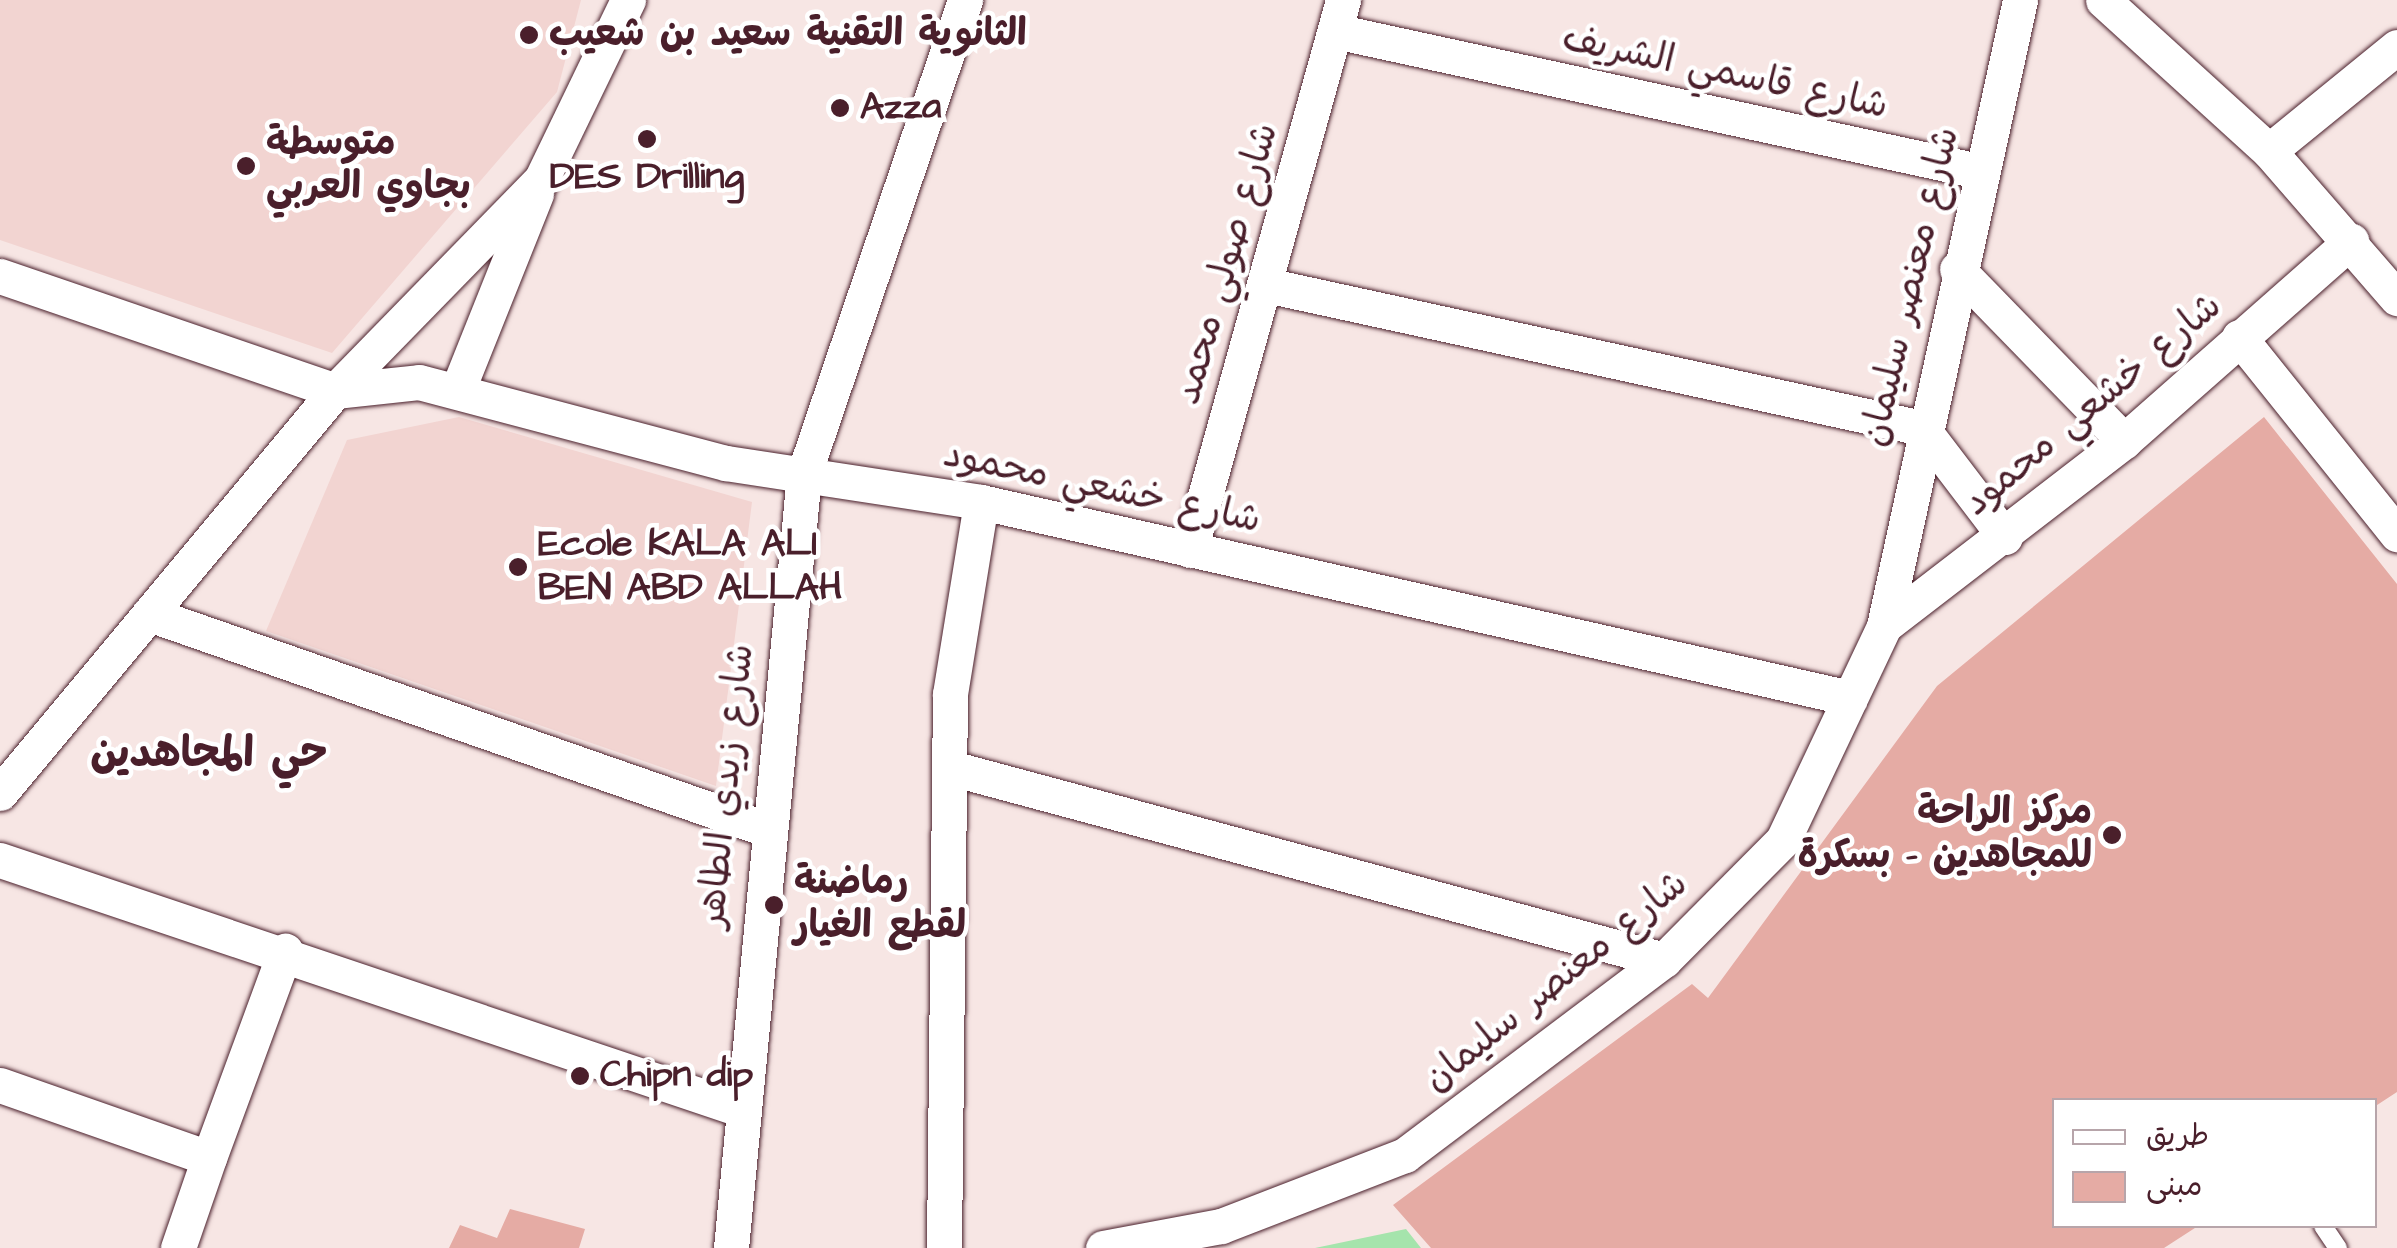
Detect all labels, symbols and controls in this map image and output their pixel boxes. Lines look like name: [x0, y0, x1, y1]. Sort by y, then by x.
place label: الثانوية التقنية سعيد بن شعيب: [549, 12, 1027, 58]
street label: شارع قاسمي الشريف: [1558, 16, 1892, 130]
marker: الثانوية التقنية سعيد بن شعيب: [518, 24, 540, 46]
place label: Azza: [860, 85, 941, 131]
marker: Azza: [829, 97, 851, 119]
street label: شارع صولي محمد: [1165, 118, 1289, 410]
place label: متوسطة بجاوي العربي: [266, 121, 471, 210]
street label: شارع معنصر سليمان: [1852, 123, 1970, 451]
marker: DES Drilling: [636, 128, 658, 150]
marker: متوسطة بجاوي العربي: [235, 155, 257, 177]
place label: DES Drilling: [550, 155, 744, 201]
street label: شارع خشعي محمود: [1955, 284, 2231, 526]
street label: شارع خشعي محمود: [939, 432, 1265, 544]
place label: Ecole KALA ALI BEN ABD ALLAH: [538, 522, 842, 612]
marker: Ecole KALA ALI BEN ABD ALLAH: [507, 556, 529, 578]
street label: شارع زيدي الطاهر: [689, 642, 765, 930]
district label: حي المجاهدين: [90, 729, 328, 779]
place label: مركز الراحة للمجاهدين - بسكرة: [1797, 790, 2092, 879]
marker: مركز الراحة للمجاهدين - بسكرة: [2101, 824, 2123, 846]
place label: رماضنة لقطع الغيار: [794, 860, 966, 949]
street label: شارع معنصر سليمان: [1415, 862, 1697, 1102]
marker: رماضنة لقطع الغيار: [763, 894, 785, 916]
place label: Chipn dip: [600, 1053, 753, 1099]
marker: Chipn dip: [569, 1065, 591, 1087]
legend: [2052, 1098, 2377, 1228]
text: طريق: [2146, 1115, 2209, 1157]
text: مبنى: [2146, 1165, 2202, 1207]

